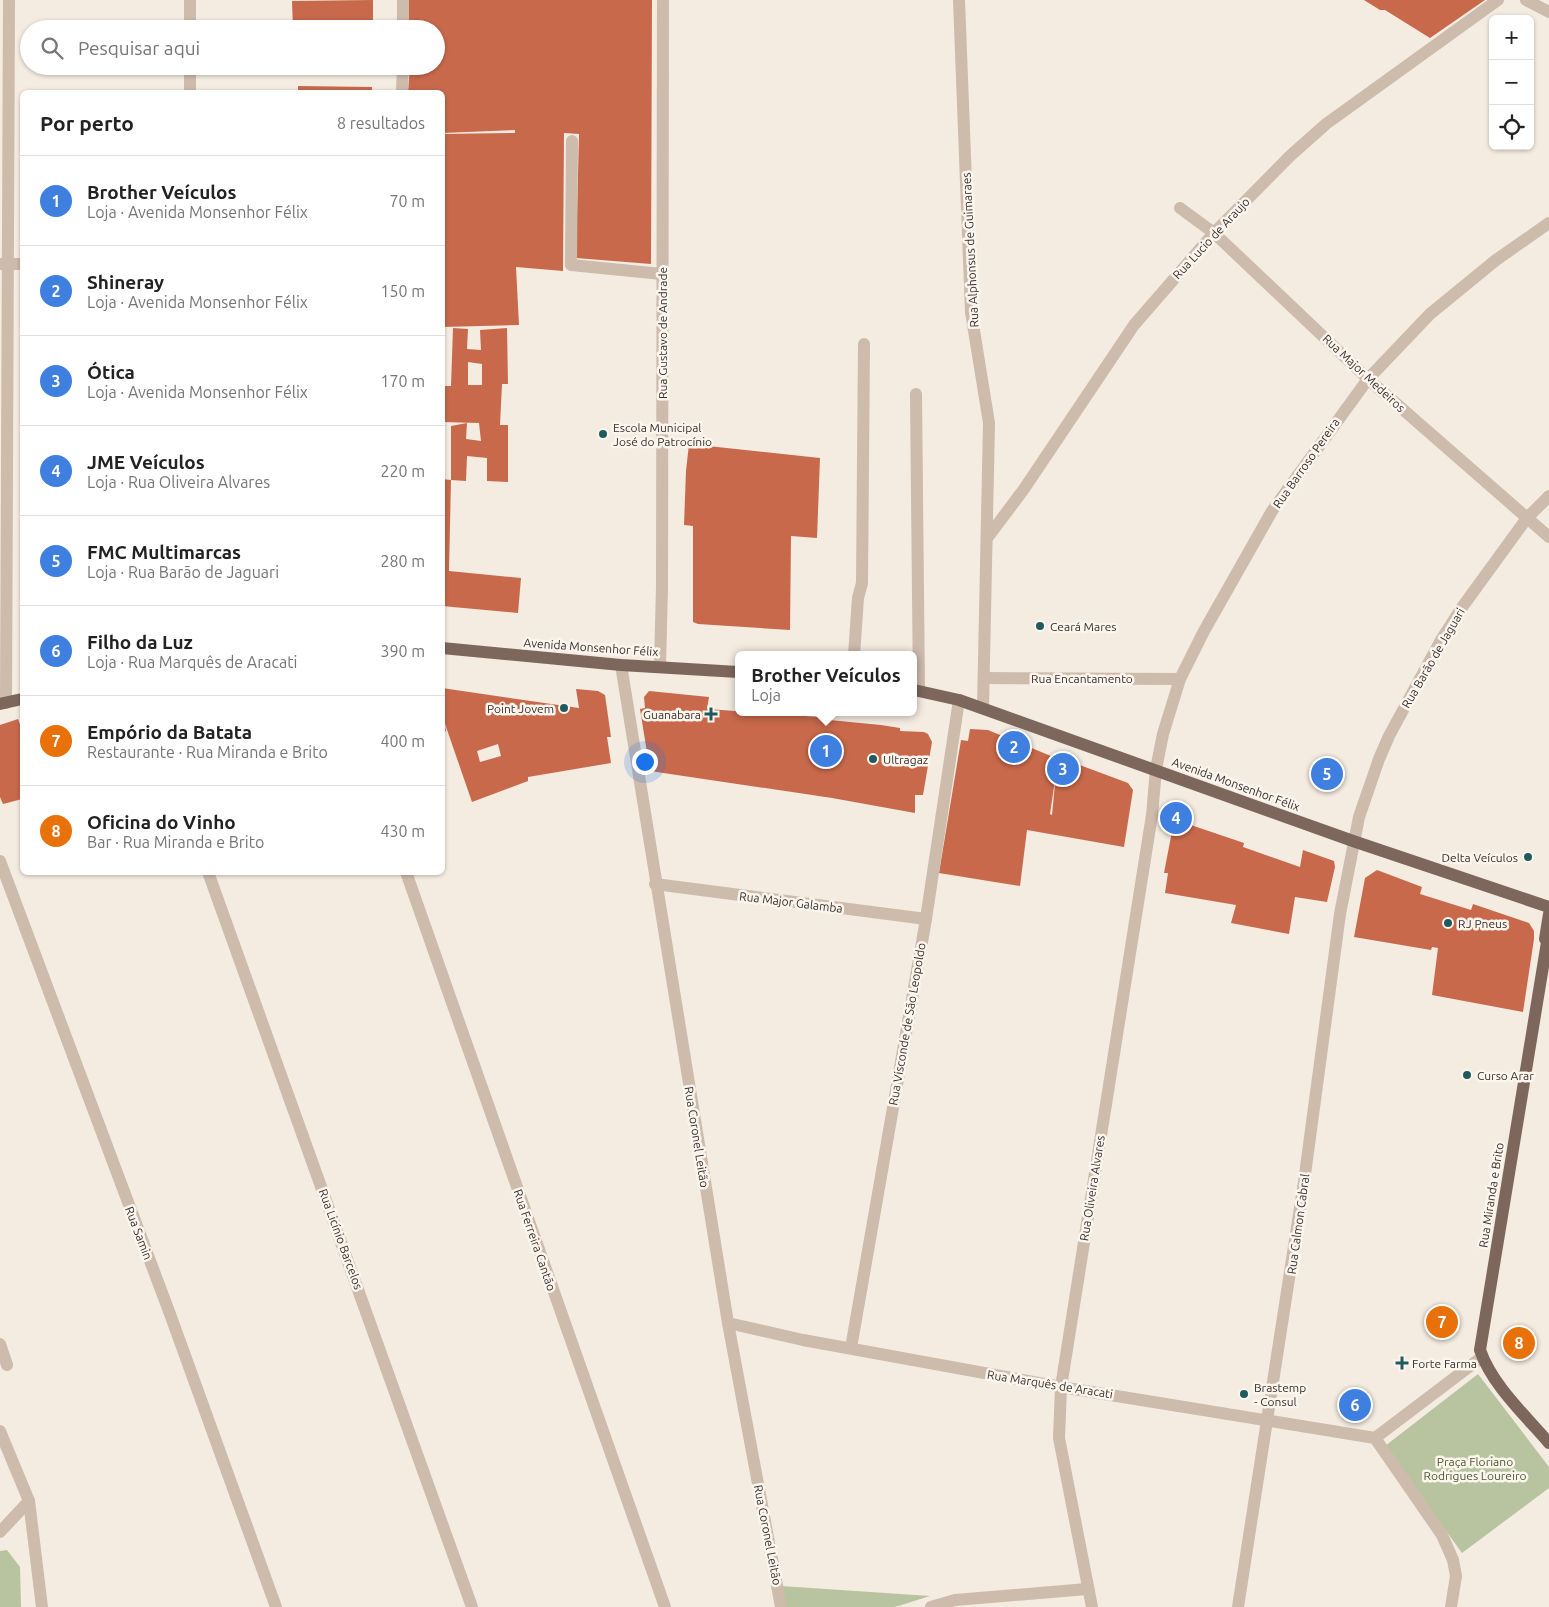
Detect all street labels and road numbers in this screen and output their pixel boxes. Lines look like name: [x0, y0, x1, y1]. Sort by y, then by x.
street label: Rua Alphonsus de Guimaraes: [959, 172, 981, 328]
street label: Rua Lucio de Araujo: [1170, 195, 1252, 281]
street label: Rua Gustavo de Andrade: [656, 267, 669, 399]
street label: Rua Major Medeiros: [1320, 332, 1408, 414]
street label: Rua Barroso Pereira: [1270, 416, 1342, 510]
street label: Rua Barão de Jaguari: [1399, 606, 1467, 710]
street label: Avenida Monsenhor Félix: [523, 636, 659, 658]
street label: Rua Encantamento: [1031, 672, 1133, 685]
street label: Avenida Monsenhor Félix: [1170, 755, 1302, 813]
street label: Rua Major Galamba: [739, 889, 843, 915]
street label: Rua Visconde de São Leopoldo: [886, 942, 928, 1106]
street label: Rua Coronel Leitão: [683, 1086, 711, 1188]
street label: Rua Oliveira Alvares: [1077, 1134, 1107, 1242]
street label: Rua Miranda e Brito: [1476, 1142, 1506, 1248]
street label: Rua Calmon Cabral: [1285, 1173, 1311, 1275]
street label: Rua Licínio Barcelos: [317, 1187, 365, 1291]
street label: Rua Ferreira Cantão: [512, 1188, 558, 1292]
street label: Rua Samin: [123, 1205, 155, 1261]
street label: Rua Marquês de Aracati: [986, 1368, 1114, 1400]
street label: Rua Coronel Leitão: [752, 1484, 784, 1586]

